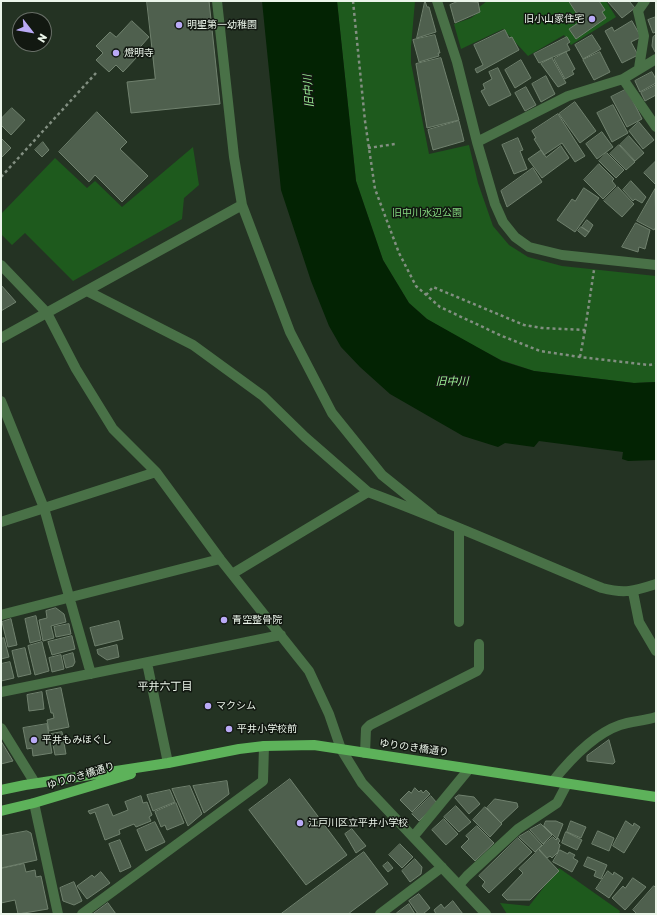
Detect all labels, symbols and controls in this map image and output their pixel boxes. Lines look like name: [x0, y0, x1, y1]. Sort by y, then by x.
north arrow: [12, 12, 52, 52]
place label: 旧小山家住宅: [524, 13, 584, 25]
marker: 旧小山家住宅: [587, 14, 597, 24]
place label: 明聖第一幼稚園: [187, 19, 257, 31]
marker: 明聖第一幼稚園: [174, 20, 184, 30]
text: N: [34, 31, 49, 45]
place label: 燈明寺: [124, 47, 154, 59]
marker: 燈明寺: [111, 48, 121, 58]
water label: 旧中川: [301, 74, 317, 108]
park label: 旧中川水辺公園: [392, 207, 462, 219]
water label: 旧中川: [436, 375, 468, 389]
place label: 青空整骨院: [232, 614, 282, 626]
marker: 青空整骨院: [219, 615, 229, 625]
district label: 平井六丁目: [138, 680, 192, 694]
place label: マクシム: [216, 700, 256, 712]
marker: マクシム: [203, 701, 213, 711]
place label: 平井小学校前: [237, 723, 297, 735]
marker: 平井小学校前: [224, 724, 234, 734]
place label: 平井もみほぐし: [42, 734, 112, 746]
marker: 平井もみほぐし: [29, 735, 39, 745]
street label: ゆりのき橋通り: [379, 737, 449, 759]
street label: ゆりのき橋通り: [46, 760, 116, 792]
place label: 江戸川区立平井小学校: [308, 817, 408, 829]
marker: 江戸川区立平井小学校: [295, 818, 305, 828]

